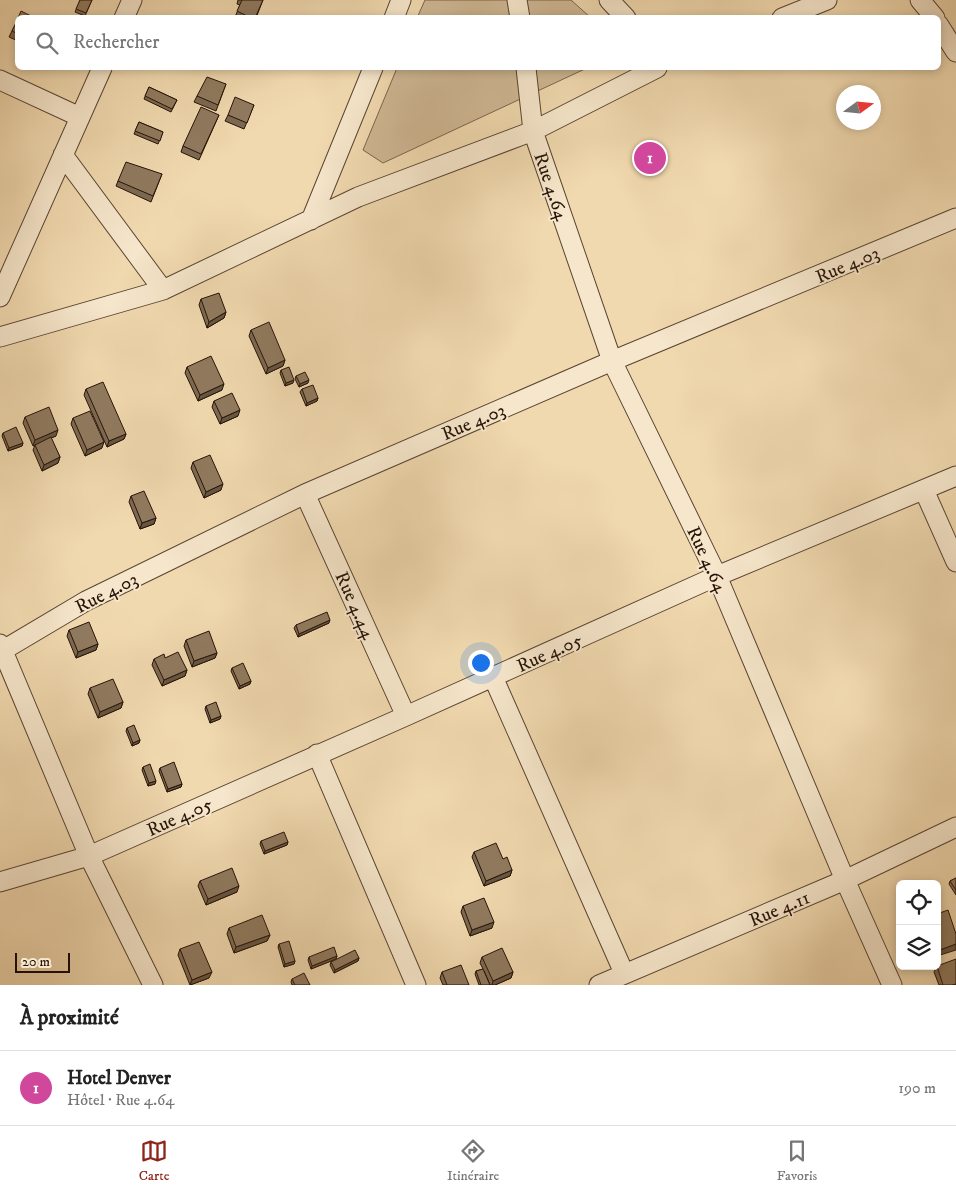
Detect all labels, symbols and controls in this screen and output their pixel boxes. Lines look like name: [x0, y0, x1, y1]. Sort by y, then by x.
search box: [15, 15, 941, 70]
icon: search: [33, 29, 61, 57]
text: Rechercher: [73, 31, 159, 54]
north arrow: [836, 85, 881, 130]
pin: 1: [634, 139, 666, 177]
street label: Rue 4.64: [528, 149, 573, 225]
street label: Rue 4.03: [812, 242, 883, 289]
street label: Rue 4.03: [438, 399, 509, 446]
street label: Rue 4.64: [681, 523, 732, 597]
street label: Rue 4.03: [72, 568, 142, 619]
street label: Rue 4.44: [330, 568, 380, 644]
street label: Rue 4.05: [513, 629, 586, 678]
your location: [468, 650, 494, 676]
street label: Rue 4.05: [143, 793, 216, 842]
map controls: [896, 880, 941, 970]
button: locate: [896, 880, 941, 925]
street label: Rue 4.11: [746, 886, 813, 932]
button: layers: [896, 925, 941, 970]
scale bar: [15, 950, 70, 973]
text: 20 m: [22, 953, 50, 971]
text: À proximité: [20, 1005, 119, 1031]
text: Hotel Denver: [67, 1067, 171, 1090]
text: 1: [33, 1078, 39, 1098]
text: 190 m: [898, 1078, 936, 1098]
text: Hôtel · Rue 4.64: [67, 1090, 175, 1110]
tab: Carte: [139, 1137, 169, 1185]
tab: Itinéraire: [447, 1137, 499, 1185]
tab: Favoris: [777, 1137, 817, 1185]

